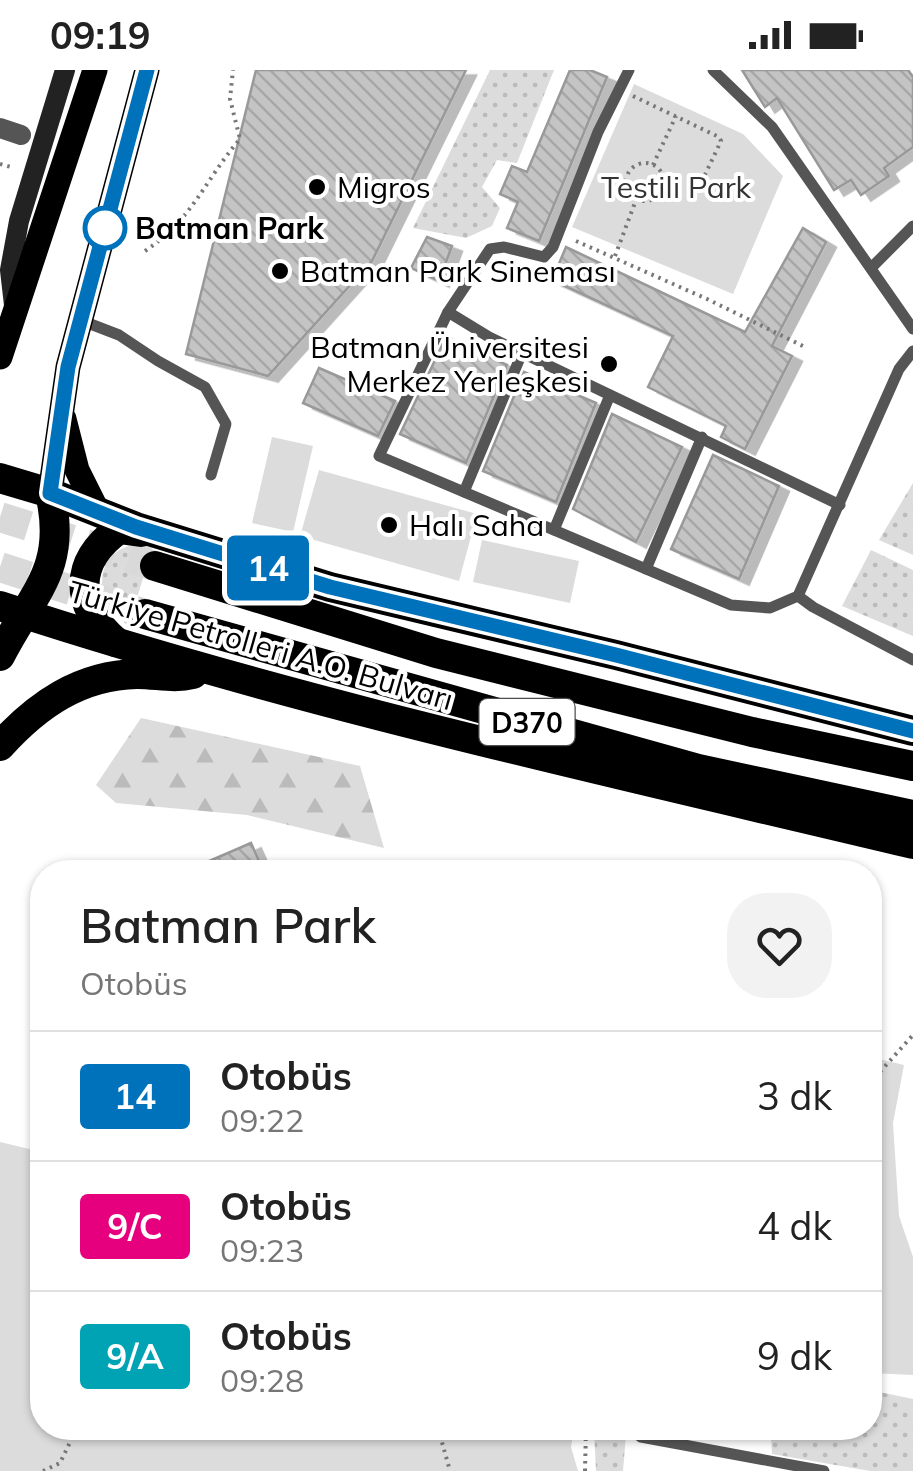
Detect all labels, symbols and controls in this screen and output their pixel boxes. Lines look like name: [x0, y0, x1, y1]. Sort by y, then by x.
text: 09:19: [50, 11, 151, 59]
place label: Migros: [337, 168, 431, 206]
park label: Testili Park: [601, 168, 752, 206]
marker: Migros: [306, 176, 328, 198]
marker: Batman Park: [84, 207, 126, 249]
place label: Batman Park: [135, 209, 325, 247]
place label: Batman Park Sineması: [300, 252, 616, 290]
marker: Batman Park Sineması: [269, 260, 291, 282]
place label: Batman Üniversitesi Merkez Yerleşkesi: [310, 328, 589, 400]
marker: Batman Üniversitesi Merkez Yerleşkesi: [598, 353, 620, 375]
place label: Halı Saha: [409, 506, 544, 544]
marker: Halı Saha: [378, 514, 400, 536]
line badge: 14: [223, 536, 313, 600]
text: 14: [247, 546, 289, 590]
street label: Türkiye Petrolleri A.O. Bulvarı: [64, 572, 458, 718]
road number: D370: [480, 699, 574, 745]
button: heart: [727, 893, 832, 998]
text: Batman Park: [80, 895, 376, 955]
text: Otobüs: [80, 963, 188, 1003]
text: Otobüs: [220, 1052, 352, 1100]
text: 3 dk: [757, 1072, 832, 1120]
text: 14: [114, 1074, 156, 1118]
text: 09:22: [220, 1100, 304, 1140]
text: Otobüs: [220, 1182, 352, 1230]
text: 4 dk: [757, 1202, 832, 1250]
text: 9/C: [107, 1204, 163, 1248]
text: 09:23: [220, 1230, 304, 1270]
text: Otobüs: [220, 1312, 352, 1360]
text: 9 dk: [757, 1332, 832, 1380]
text: 9/A: [106, 1334, 164, 1378]
text: 09:28: [220, 1360, 304, 1400]

